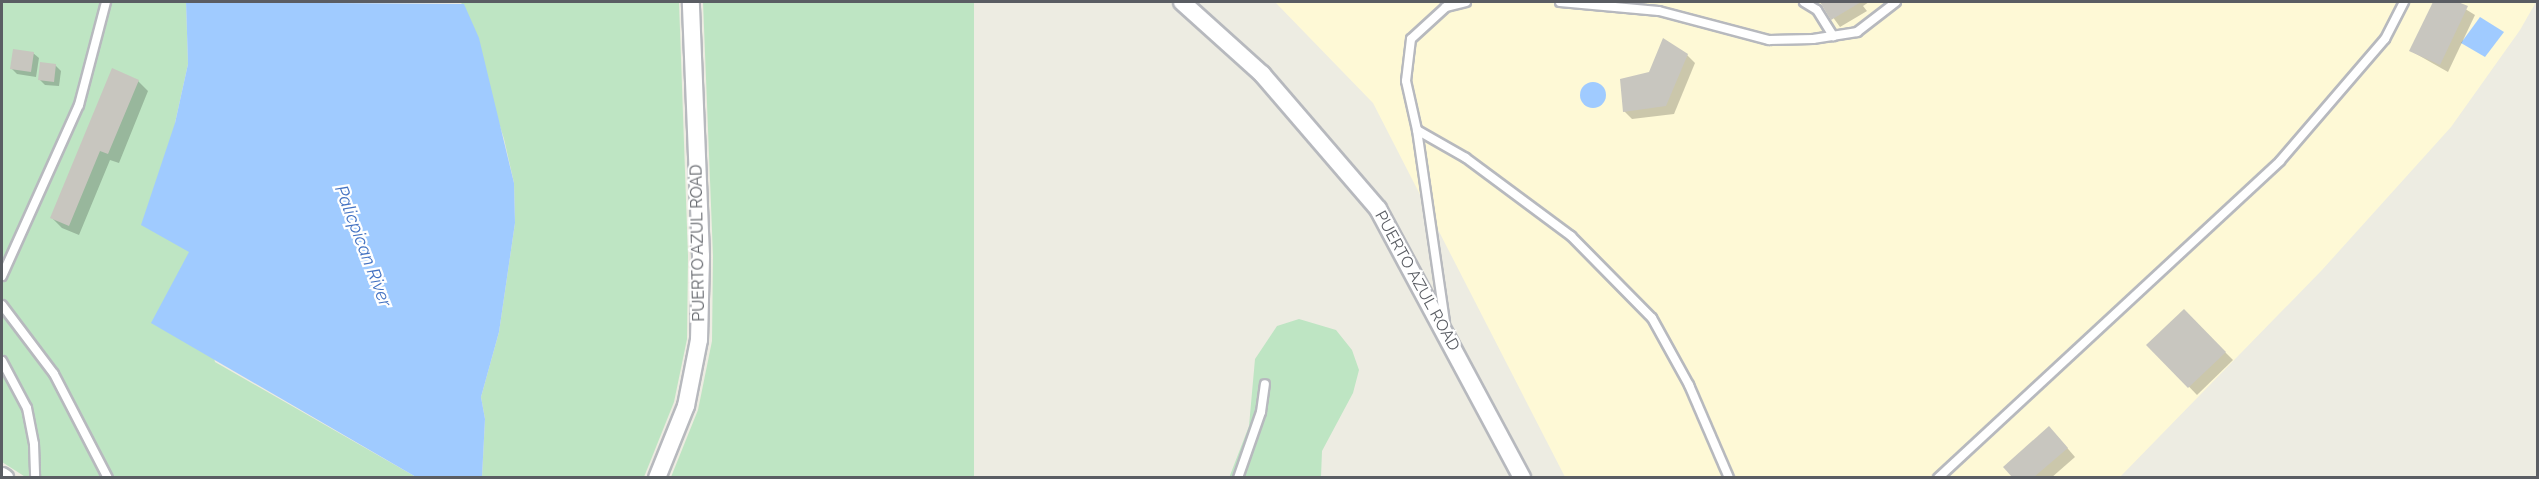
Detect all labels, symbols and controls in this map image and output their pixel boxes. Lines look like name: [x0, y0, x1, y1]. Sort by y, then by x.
street label: PUERTO AZUL ROAD: [687, 164, 709, 322]
water label: Palicpican River: [330, 182, 396, 310]
street label: PUERTO AZUL ROAD: [1370, 207, 1464, 355]

